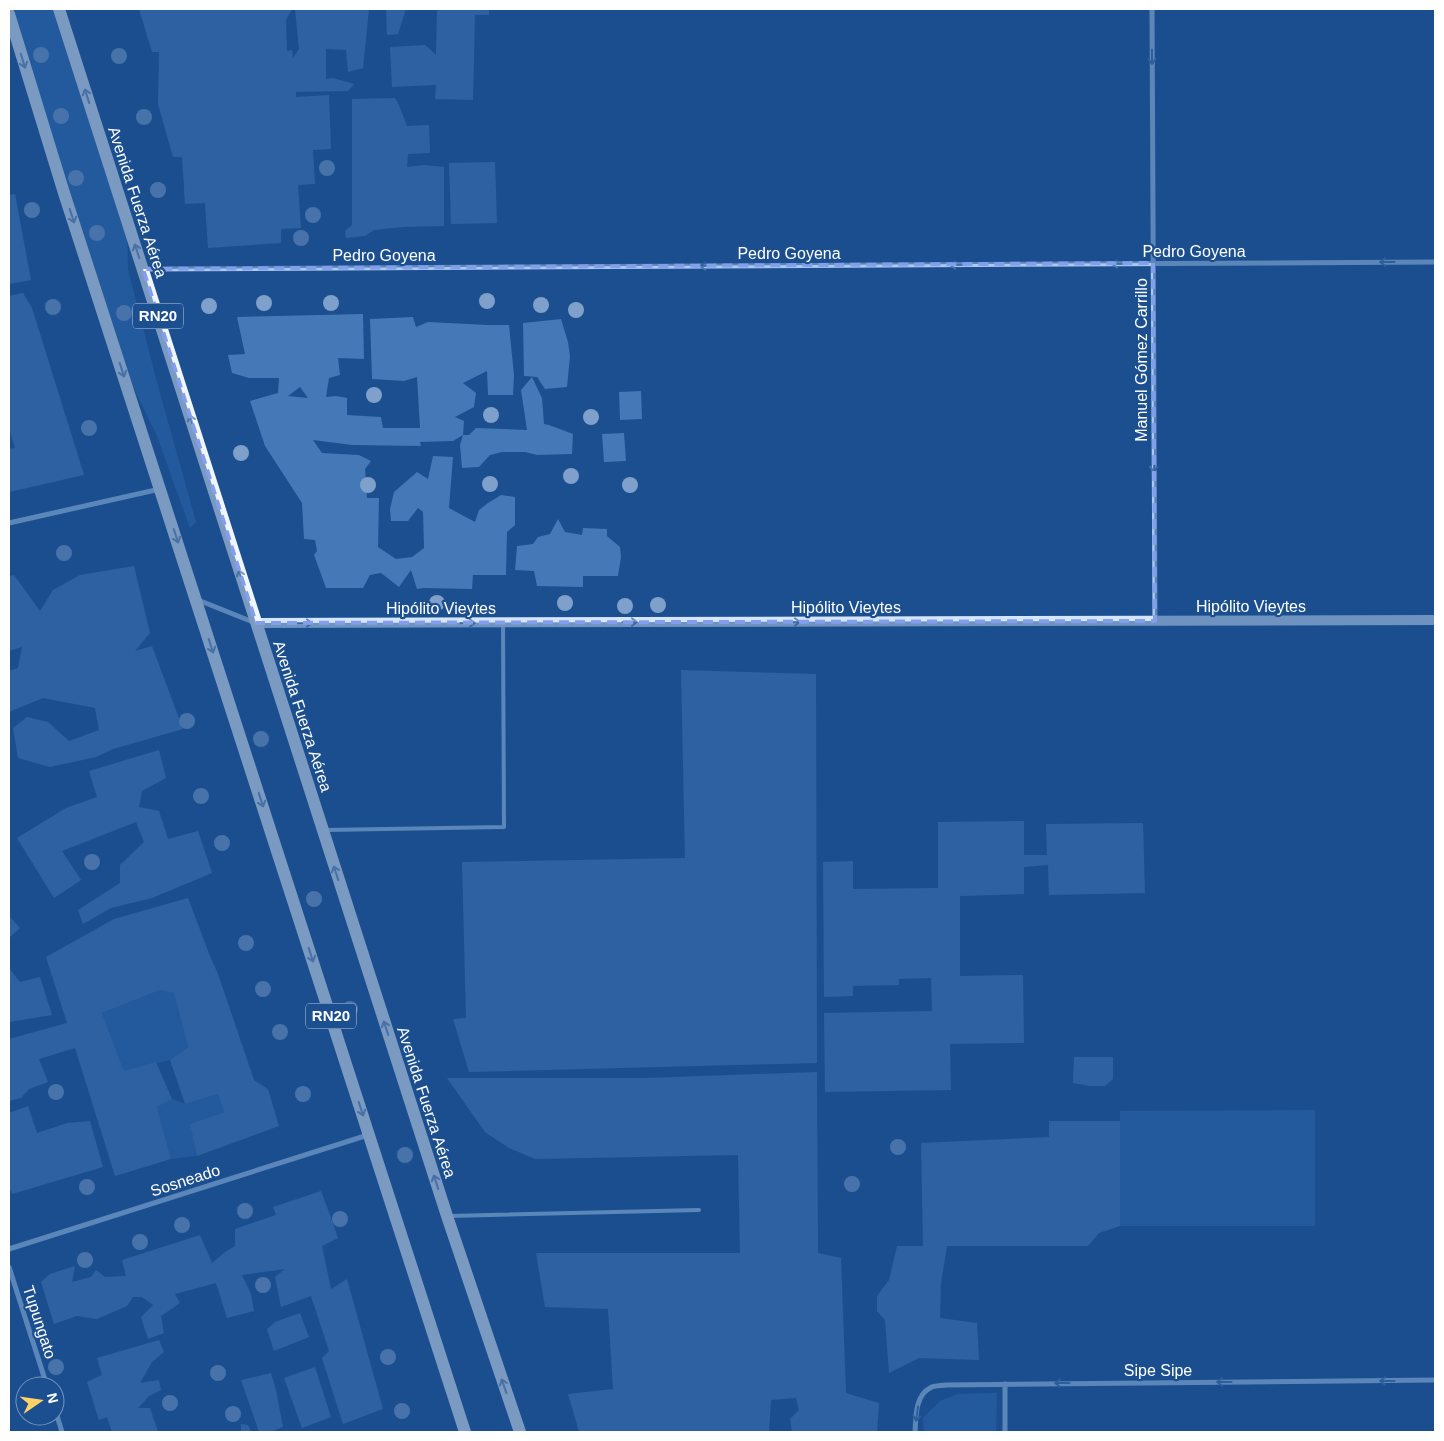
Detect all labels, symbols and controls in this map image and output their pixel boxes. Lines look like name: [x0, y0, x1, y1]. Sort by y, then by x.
one-way arrow: [1147, 49, 1157, 65]
one-way arrow: [19, 53, 29, 69]
one-way arrow: [82, 89, 91, 105]
street label: Avenida Fuerza Aérea: [105, 124, 170, 280]
one-way arrow: [67, 208, 77, 224]
street label: Pedro Goyena: [1142, 243, 1246, 260]
one-way arrow: [132, 244, 141, 259]
street label: Pedro Goyena: [737, 245, 841, 262]
street label: Pedro Goyena: [332, 247, 436, 264]
one-way arrow: [1379, 257, 1395, 267]
one-way arrow: [1111, 259, 1128, 269]
one-way arrow: [949, 260, 965, 269]
one-way arrow: [699, 261, 715, 271]
street label: Manuel Gómez Carrillo: [1133, 278, 1150, 442]
road number: RN20: [133, 304, 183, 328]
one-way arrow: [118, 362, 127, 378]
one-way arrow: [186, 415, 196, 431]
one-way arrow: [1149, 456, 1159, 473]
one-way arrow: [171, 527, 181, 543]
one-way arrow: [236, 569, 246, 585]
street label: Hipólito Vieytes: [1196, 598, 1306, 615]
street label: Hipólito Vieytes: [791, 599, 901, 616]
street label: Hipólito Vieytes: [386, 600, 496, 617]
one-way arrow: [622, 617, 638, 627]
one-way arrow: [784, 617, 800, 627]
one-way arrow: [296, 618, 313, 628]
one-way arrow: [459, 618, 475, 628]
one-way arrow: [206, 637, 216, 653]
street label: Avenida Fuerza Aérea: [270, 638, 335, 794]
one-way arrow: [257, 792, 266, 808]
one-way arrow: [331, 866, 340, 881]
one-way arrow: [307, 947, 316, 962]
road number: RN20: [306, 1004, 356, 1028]
one-way arrow: [381, 1020, 390, 1036]
street label: Avenida Fuerza Aérea: [394, 1024, 459, 1180]
one-way arrow: [357, 1101, 366, 1117]
street label: Sosneado: [148, 1161, 222, 1200]
one-way arrow: [430, 1175, 440, 1191]
street label: Tupungato: [20, 1283, 59, 1361]
street label: Sipe Sipe: [1124, 1362, 1192, 1379]
north arrow: [15, 1376, 65, 1426]
one-way arrow: [1379, 1376, 1395, 1386]
one-way arrow: [1216, 1377, 1232, 1387]
one-way arrow: [1054, 1378, 1070, 1388]
one-way arrow: [499, 1379, 508, 1394]
text: N: [44, 1391, 62, 1405]
one-way arrow: [911, 1405, 921, 1421]

